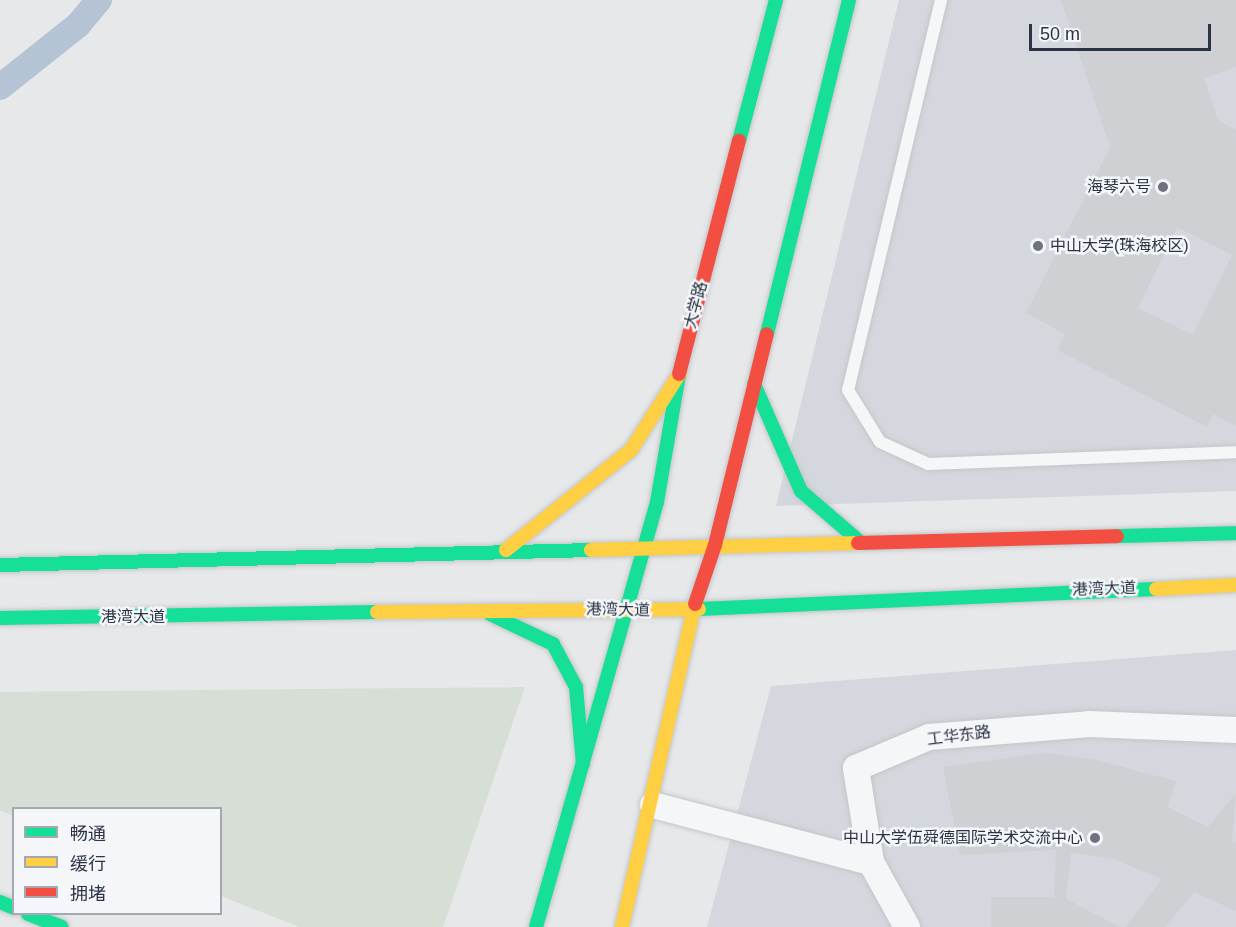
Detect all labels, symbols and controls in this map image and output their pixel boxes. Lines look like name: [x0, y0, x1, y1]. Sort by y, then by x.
scale bar: [1032, 12, 1214, 50]
text: 50 m: [1040, 24, 1080, 44]
place label: 海琴六号: [1087, 177, 1151, 197]
marker: 海琴六号: [1156, 180, 1170, 194]
place label: 中山大学(珠海校区): [1050, 236, 1189, 256]
marker: 中山大学(珠海校区): [1031, 239, 1045, 253]
street label: 大学路: [681, 279, 711, 331]
street label: 港湾大道: [1072, 578, 1136, 600]
street label: 港湾大道: [586, 600, 650, 620]
street label: 港湾大道: [101, 607, 165, 627]
street label: 工华东路: [926, 723, 992, 749]
legend: [12, 807, 222, 915]
text: 畅通: [70, 824, 106, 844]
place label: 中山大学伍舜德国际学术交流中心: [843, 828, 1083, 848]
marker: 中山大学伍舜德国际学术交流中心: [1088, 831, 1102, 845]
text: 缓行: [70, 854, 106, 874]
text: 拥堵: [70, 884, 106, 904]

